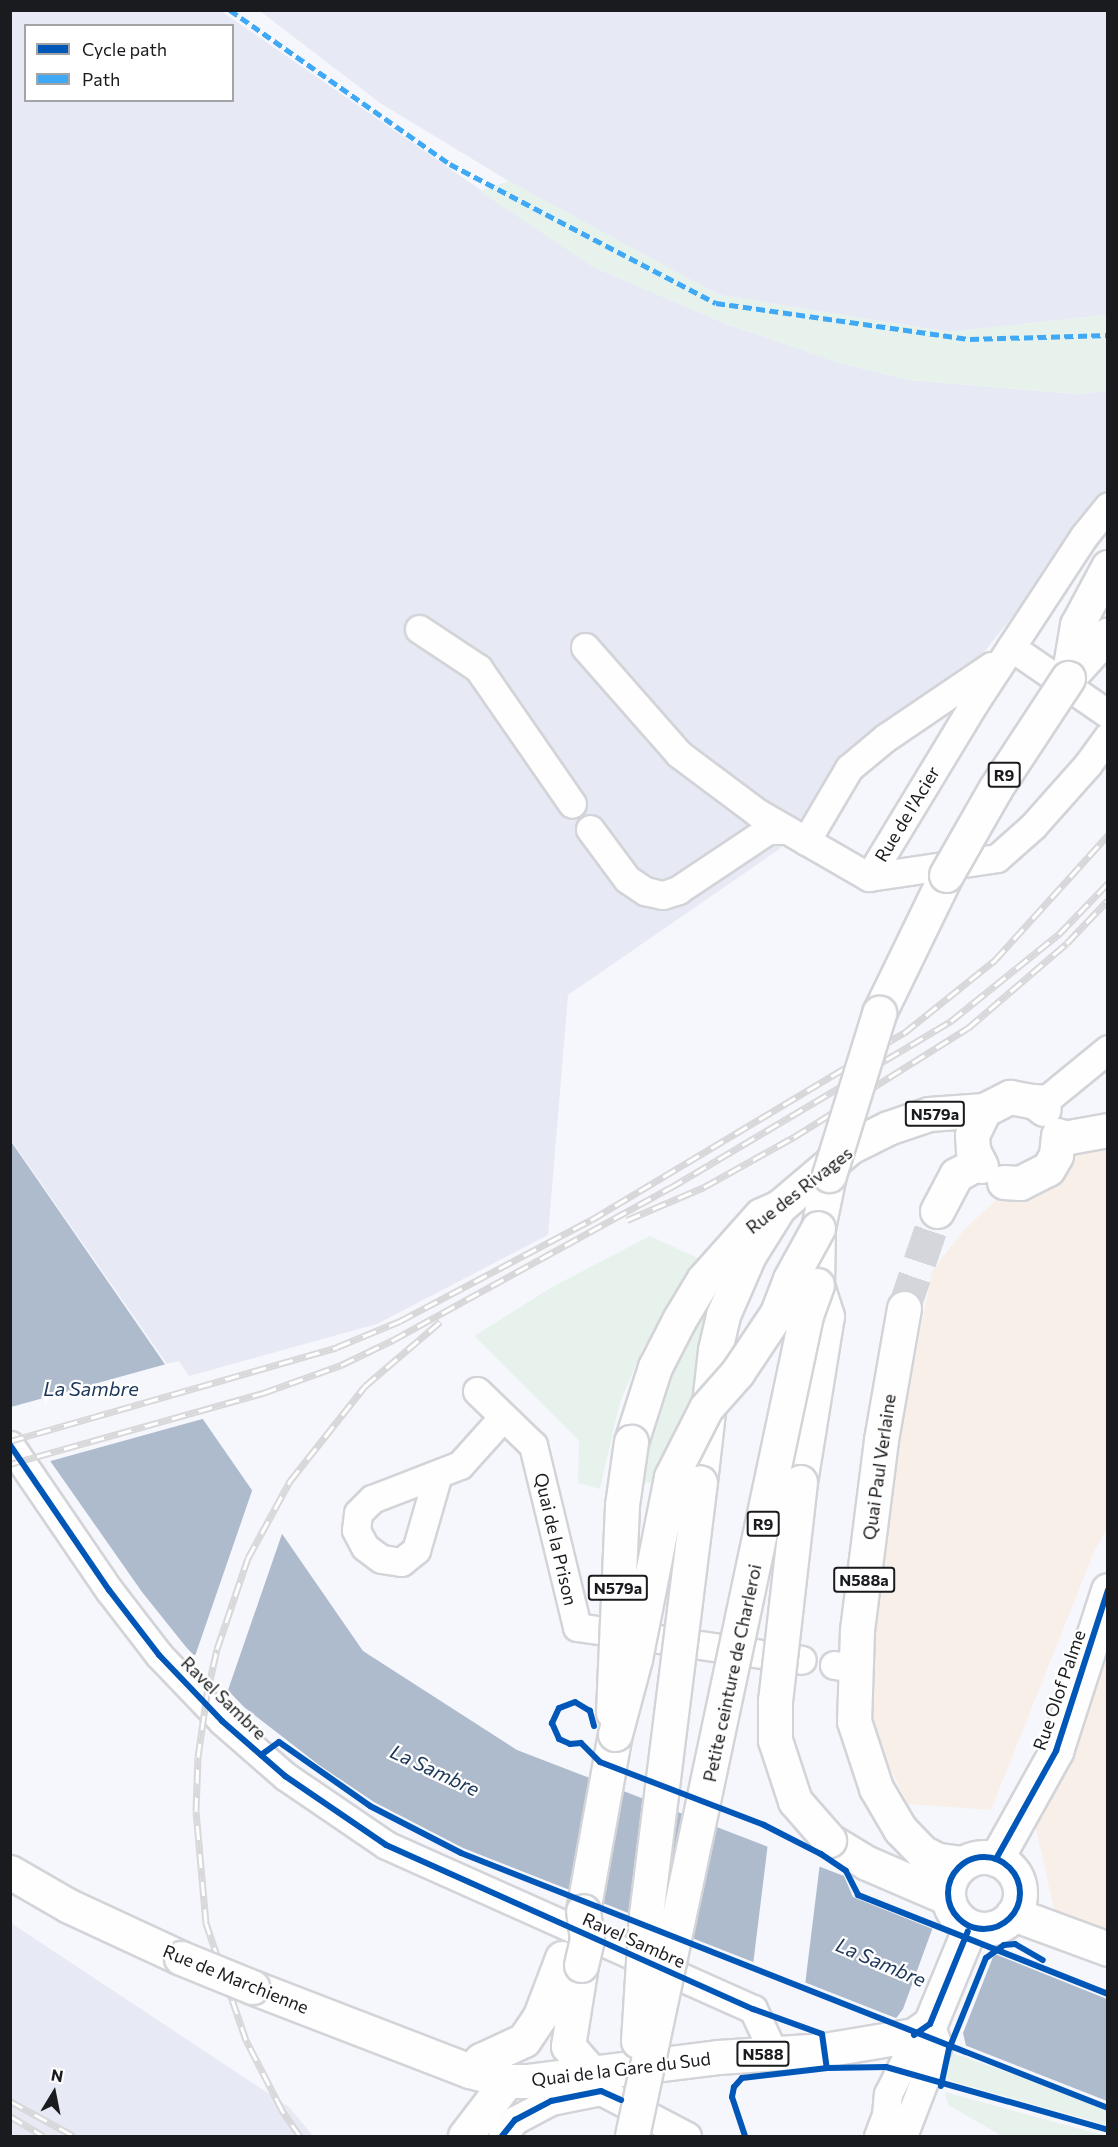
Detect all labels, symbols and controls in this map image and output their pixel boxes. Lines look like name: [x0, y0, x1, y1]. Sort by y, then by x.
legend: [24, 24, 234, 102]
text: Cycle path: [82, 38, 167, 60]
text: Path: [82, 68, 120, 90]
street label: Rue de l'Acier: [870, 762, 944, 866]
road number: R9: [988, 762, 1020, 788]
road number: N579a: [904, 1101, 966, 1127]
street label: Rue des Rivages: [742, 1142, 856, 1238]
water label: La Sambre: [43, 1376, 139, 1400]
street label: Quai Paul Verlaine: [858, 1393, 900, 1541]
street label: Quai de la Prison: [530, 1471, 582, 1607]
road number: R9: [746, 1511, 780, 1537]
street label: Petite ceinture de Charleroi: [698, 1562, 766, 1784]
road number: N588a: [832, 1567, 896, 1593]
road number: N579a: [586, 1575, 650, 1601]
street label: Rue Olof Palme: [1028, 1627, 1090, 1753]
street label: Ravel Sambre: [177, 1652, 271, 1744]
water label: La Sambre: [387, 1739, 483, 1801]
street label: Ravel Sambre: [579, 1908, 689, 1972]
water label: La Sambre: [832, 1932, 930, 1992]
street label: Rue de Marchienne: [160, 1940, 312, 2018]
road number: N588: [736, 2041, 790, 2067]
street label: Quai de la Gare du Sud: [530, 2047, 712, 2091]
north arrow: [24, 2063, 84, 2123]
text: N: [50, 2064, 65, 2085]

